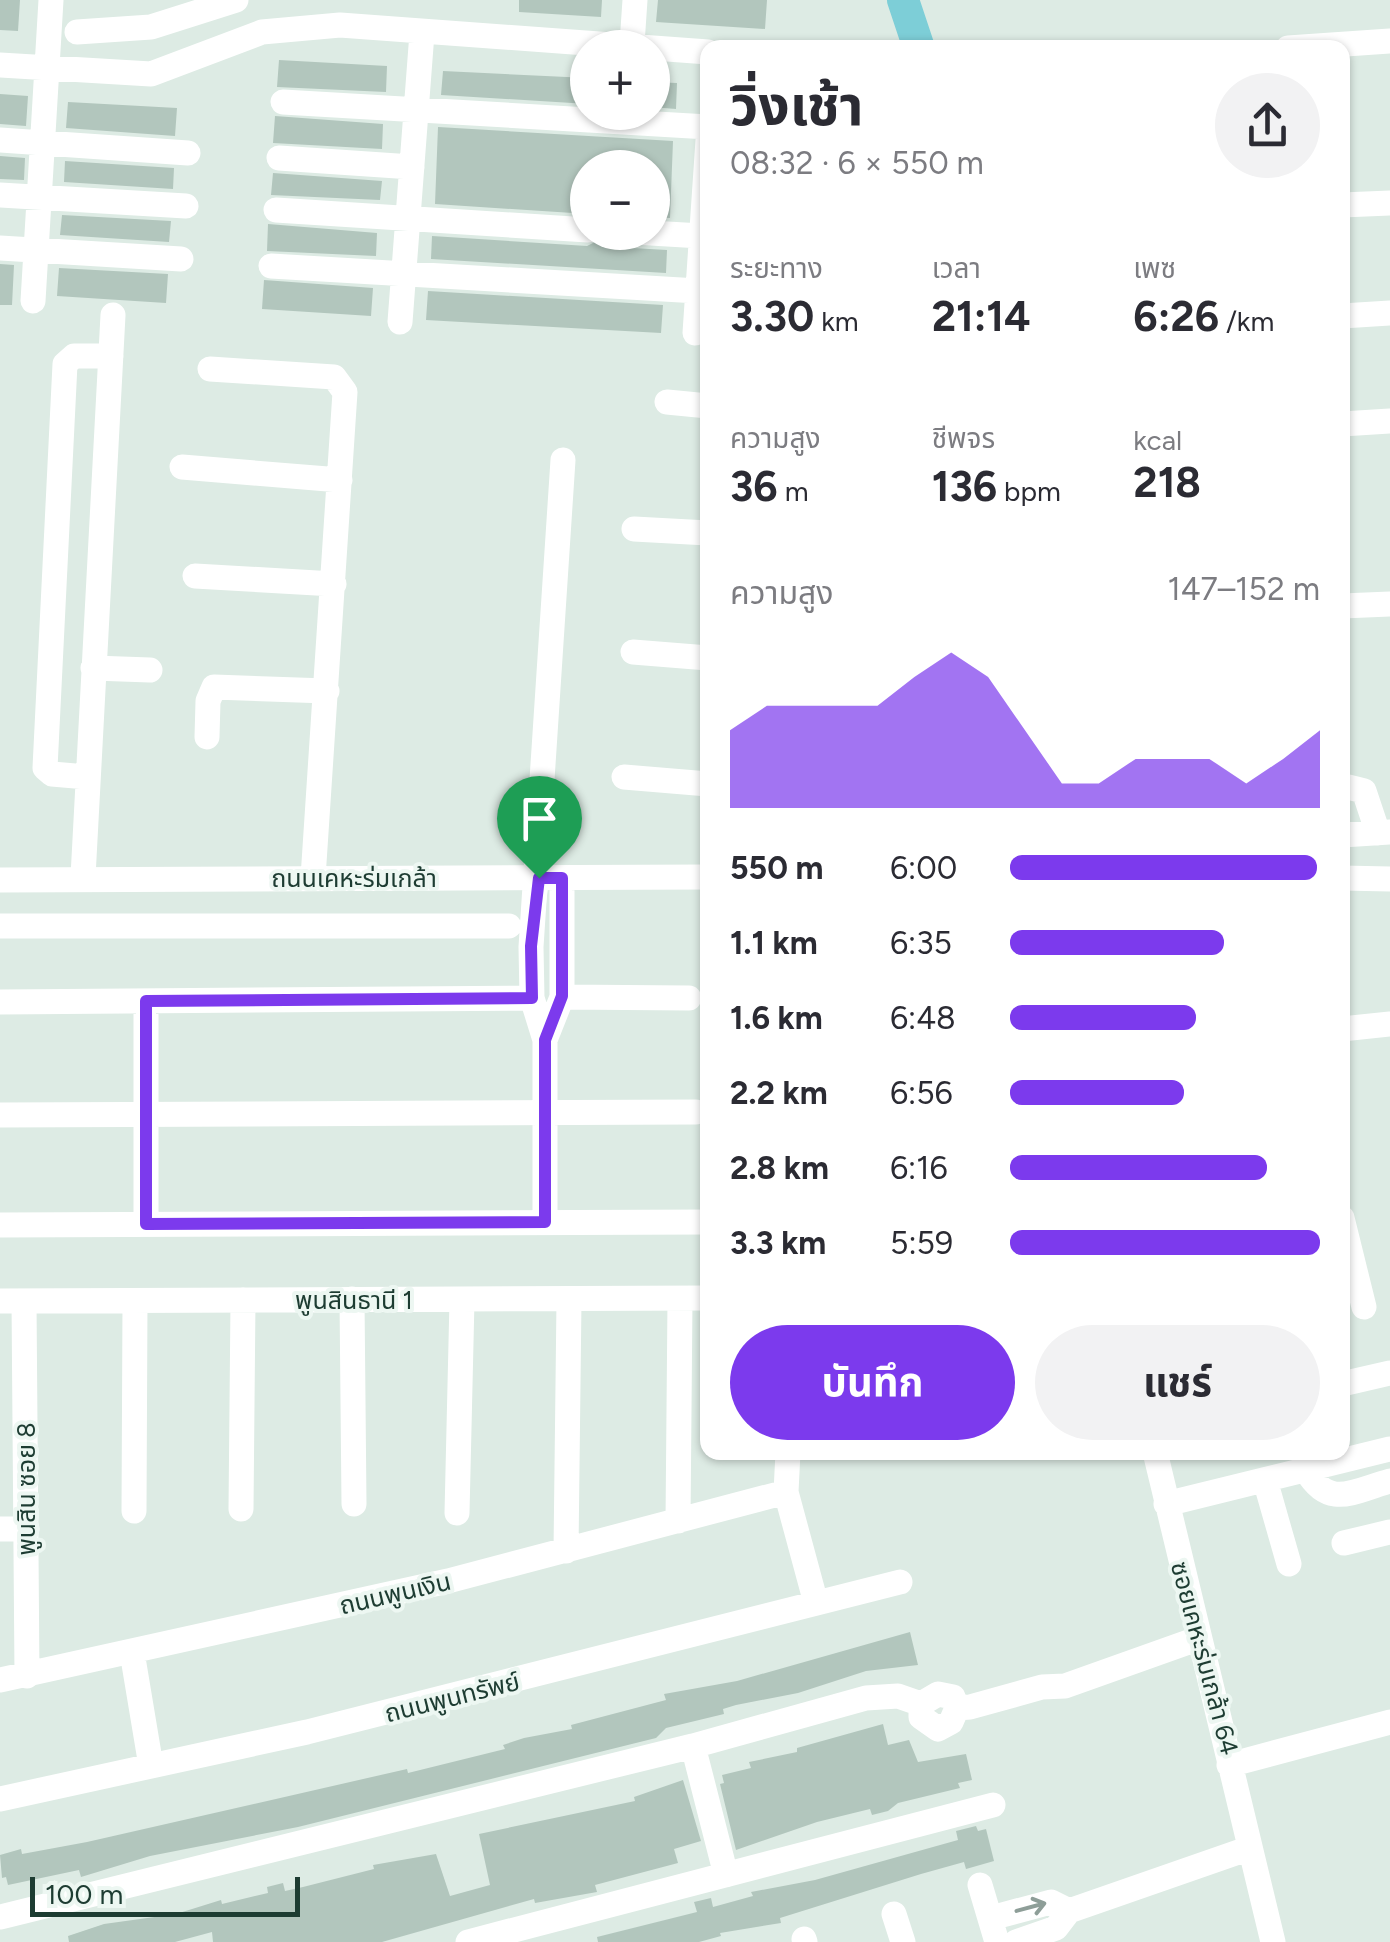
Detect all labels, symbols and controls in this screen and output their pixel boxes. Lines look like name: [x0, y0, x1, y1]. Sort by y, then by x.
map controls: [570, 30, 670, 250]
button: +: [570, 30, 670, 130]
text: วิ่งเช้า: [730, 73, 864, 139]
button: share: [1215, 73, 1320, 178]
text: 08:32 · 6 × 550 m: [730, 144, 984, 182]
button: −: [570, 150, 670, 250]
text: ระยะทาง: [730, 251, 823, 285]
text: เวลา: [932, 251, 981, 285]
text: เพซ: [1133, 251, 1176, 285]
text: 3.30: [730, 291, 814, 342]
text: 21:14: [932, 291, 1031, 342]
text: 6:26: [1133, 291, 1219, 342]
text: km: [814, 304, 859, 338]
text: /km: [1219, 304, 1274, 338]
text: ความสูง: [730, 421, 821, 455]
text: ชีพจร: [932, 421, 995, 455]
text: kcal: [1133, 423, 1182, 457]
text: 218: [1133, 457, 1201, 508]
text: 36: [730, 461, 778, 512]
text: 136: [932, 461, 997, 512]
text: m: [778, 474, 808, 508]
text: bpm: [997, 474, 1061, 508]
text: 147–152 m: [1167, 570, 1320, 608]
text: ความสูง: [730, 574, 834, 612]
pin: [497, 776, 582, 879]
icon: arrive: [512, 791, 567, 846]
text: 550 m: [730, 849, 823, 887]
text: 6:00: [890, 849, 957, 887]
street label: ถนนเคหะร่มเกล้า: [271, 863, 437, 893]
text: 1.1 km: [730, 924, 818, 962]
text: 6:35: [890, 924, 952, 962]
text: 1.6 km: [730, 999, 823, 1037]
text: 6:48: [890, 999, 956, 1037]
text: 2.2 km: [730, 1074, 828, 1112]
text: 6:56: [890, 1074, 953, 1112]
text: 2.8 km: [730, 1149, 829, 1187]
text: 6:16: [890, 1149, 948, 1187]
text: 3.3 km: [730, 1224, 826, 1262]
text: 5:59: [890, 1224, 953, 1262]
street label: พูนสินธานี 1: [295, 1285, 413, 1316]
button: บันทึก: [730, 1325, 1015, 1440]
button: แชร์: [1035, 1325, 1320, 1440]
street label: พูนสิน ซอย 8: [11, 1422, 42, 1556]
street label: ซอยเคหะร่มเกล้า 64: [1165, 1558, 1245, 1758]
street label: ถนนพูนเงิน: [336, 1566, 454, 1621]
street label: ถนนพูนทรัพย์: [381, 1666, 523, 1729]
scale bar: [30, 1872, 300, 1916]
text: 100 m: [45, 1877, 123, 1911]
one-way arrow: [1015, 1897, 1046, 1916]

